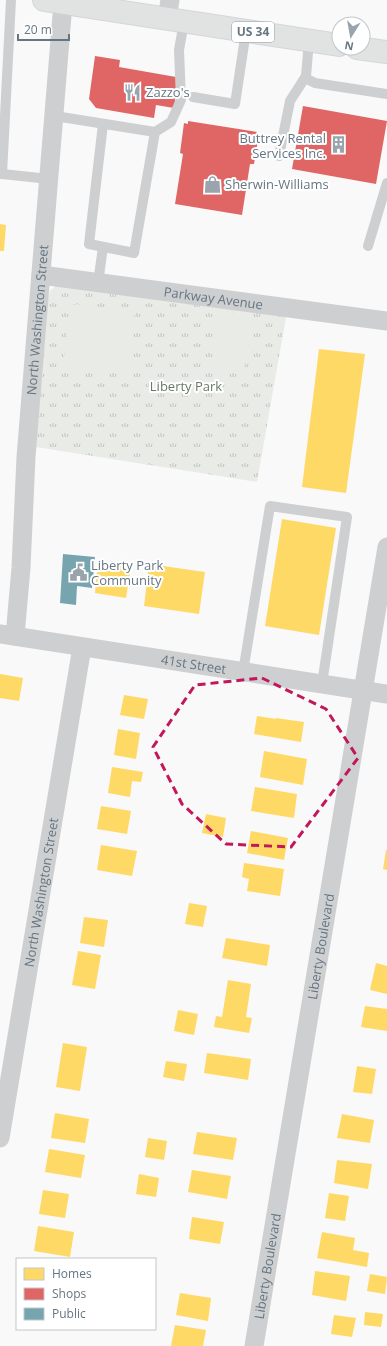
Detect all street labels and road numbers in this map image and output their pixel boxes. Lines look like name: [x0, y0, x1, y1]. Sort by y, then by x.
road number: US 34: [232, 22, 274, 42]
street label: North Washington Street: [22, 244, 52, 396]
street label: Parkway Avenue: [163, 282, 264, 313]
street label: 41st Street: [160, 650, 228, 678]
street label: North Washington Street: [20, 816, 62, 968]
street label: Liberty Boulevard: [303, 892, 338, 1001]
street label: Liberty Boulevard: [250, 1212, 285, 1320]

